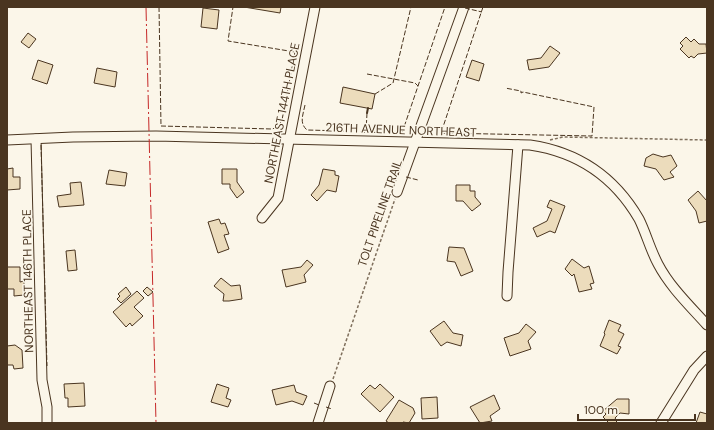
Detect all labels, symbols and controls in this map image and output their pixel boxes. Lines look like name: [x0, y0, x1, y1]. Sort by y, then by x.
street label: NORTHEAST 144TH PLACE: [260, 41, 304, 185]
street label: 216TH AVENUE NORTHEAST: [325, 119, 477, 141]
street label: TOLT PIPELINE TRAIL: [354, 157, 406, 269]
street label: NORTHEAST 146TH PLACE: [19, 209, 37, 353]
scale bar: [578, 396, 695, 422]
text: 100 m: [584, 402, 618, 418]

